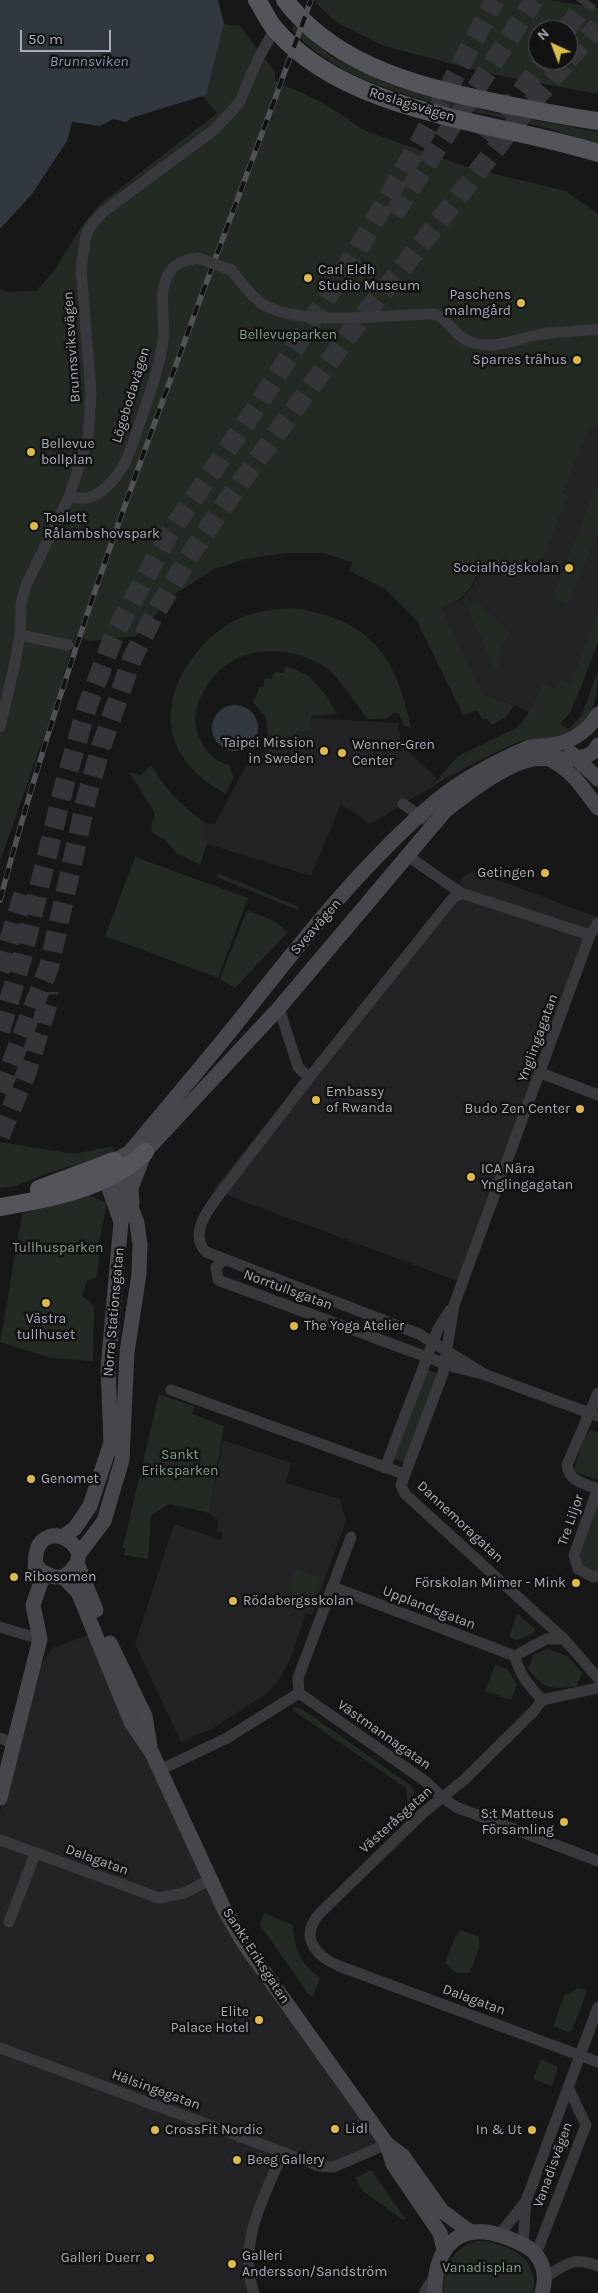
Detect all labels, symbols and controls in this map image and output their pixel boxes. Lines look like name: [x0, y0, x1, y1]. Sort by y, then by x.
scale bar: [22, 20, 114, 52]
north arrow: [528, 20, 578, 70]
text: N: [534, 25, 553, 44]
text: 50 m: [28, 30, 63, 48]
water label: Brunnsviken: [50, 53, 128, 71]
street label: Roslagsvägen: [367, 84, 457, 126]
place label: Carl Eldh Studio Museum: [318, 262, 420, 294]
marker: Carl Eldh Studio Museum: [302, 272, 314, 284]
place label: Paschens malmgård: [444, 287, 511, 320]
street label: Brunnsviksvägen: [60, 291, 84, 403]
marker: Paschens malmgård: [515, 297, 527, 309]
park label: Bellevueparken: [239, 327, 337, 343]
street label: Lögebodavägen: [108, 345, 154, 445]
place label: Sparres trähus: [472, 352, 567, 368]
marker: Sparres trähus: [571, 354, 583, 366]
place label: Bellevue bollplan: [41, 436, 95, 468]
marker: Bellevue bollplan: [25, 446, 37, 458]
place label: Toalett Rålambshovspark: [44, 510, 160, 542]
marker: Toalett Rålambshovspark: [28, 520, 40, 532]
place label: Socialhögskolan: [453, 560, 559, 576]
marker: Socialhögskolan: [563, 562, 575, 574]
place label: Taipei Mission in Sweden: [222, 735, 314, 768]
place label: Wenner-Gren Center: [352, 737, 435, 770]
marker: Taipei Mission in Sweden: [318, 745, 330, 757]
marker: Wenner-Gren Center: [336, 747, 348, 759]
place label: Getingen: [477, 865, 535, 881]
marker: Getingen: [539, 867, 551, 879]
street label: Sveavägen: [287, 896, 345, 958]
street label: Ynglingagatan: [514, 992, 562, 1084]
place label: Embassy of Rwanda: [326, 1084, 393, 1116]
marker: Embassy of Rwanda: [310, 1094, 322, 1106]
place label: Budo Zen Center: [465, 1101, 570, 1117]
marker: Budo Zen Center: [574, 1103, 586, 1115]
place label: ICA Nära Ynglingagatan: [481, 1161, 573, 1194]
marker: ICA Nära Ynglingagatan: [465, 1171, 477, 1183]
park label: Tullhusparken: [12, 1240, 104, 1256]
street label: Norra Stationsgatan: [100, 1247, 128, 1377]
street label: Norrtullsgatan: [241, 1266, 335, 1314]
marker: Västra tullhuset: [40, 1297, 52, 1309]
place label: Västra tullhuset: [17, 1311, 75, 1344]
place label: The Yoga Atelier: [304, 1318, 404, 1334]
marker: The Yoga Atelier: [288, 1320, 300, 1332]
park label: Sankt Eriksparken: [142, 1447, 218, 1480]
place label: Genomet: [41, 1471, 99, 1487]
marker: Genomet: [25, 1473, 37, 1485]
street label: Dannemoragatan: [413, 1478, 507, 1566]
street label: Tre Liljor: [554, 1492, 588, 1548]
place label: Ribosomen: [24, 1569, 96, 1585]
marker: Ribosomen: [8, 1571, 20, 1583]
place label: Förskolan Mimer - Mink: [415, 1575, 566, 1591]
marker: Förskolan Mimer - Mink: [570, 1577, 582, 1589]
street label: Upplandsgatan: [380, 1583, 478, 1633]
place label: Rödabergsskolan: [243, 1593, 354, 1609]
marker: Rödabergsskolan: [227, 1595, 239, 1607]
street label: Västmannagatan: [334, 1697, 434, 1773]
street label: Västeråsgatan: [356, 1783, 436, 1857]
place label: S:t Matteus Församling: [481, 1806, 554, 1838]
marker: S:t Matteus Församling: [558, 1816, 570, 1828]
street label: Dalagatan: [63, 1841, 131, 1879]
street label: Sankt Eriksgatan: [219, 1905, 293, 2007]
street label: Dalagatan: [440, 1981, 508, 2019]
place label: Elite Palace Hotel: [171, 2004, 249, 2036]
marker: Elite Palace Hotel: [253, 2014, 265, 2026]
street label: Hälsingegatan: [109, 2066, 203, 2114]
street label: Vanadisvägen: [530, 2120, 576, 2210]
place label: Lidl: [345, 2121, 368, 2137]
place label: CrossFit Nordic: [165, 2122, 263, 2138]
place label: In & Ut: [476, 2122, 522, 2138]
marker: Lidl: [329, 2123, 341, 2135]
marker: CrossFit Nordic: [149, 2124, 161, 2136]
marker: In & Ut: [526, 2124, 538, 2136]
place label: Beeg Gallery: [247, 2152, 325, 2168]
marker: Beeg Gallery: [231, 2154, 243, 2166]
place label: Galleri Andersson/Sandström: [242, 2248, 387, 2280]
place label: Galleri Duerr: [61, 2250, 140, 2266]
marker: Galleri Duerr: [144, 2252, 156, 2264]
marker: Galleri Andersson/Sandström: [226, 2258, 238, 2270]
park label: Vanadisplan: [442, 2260, 522, 2276]

